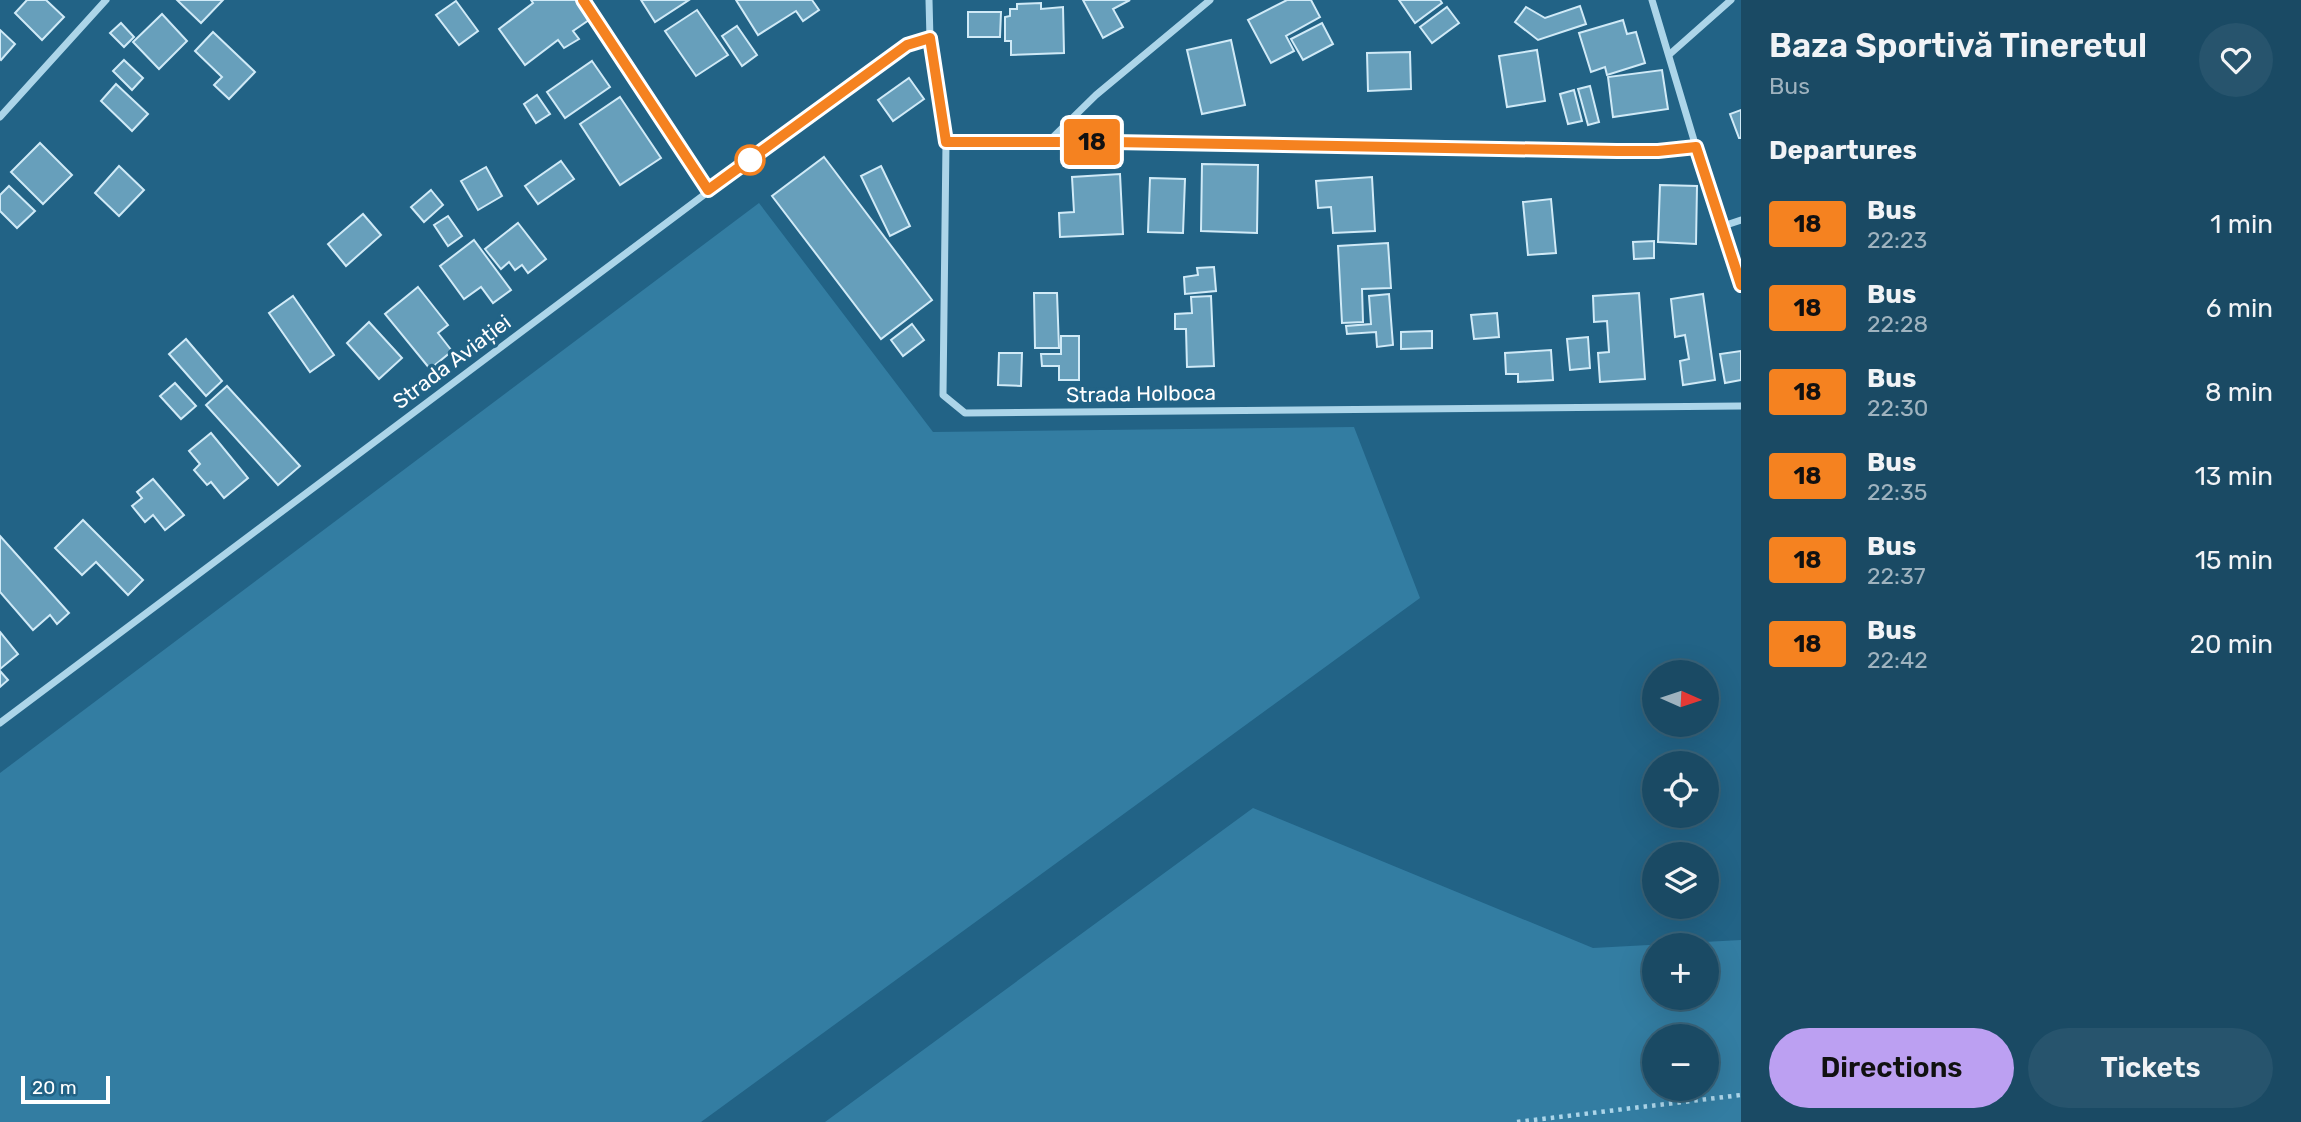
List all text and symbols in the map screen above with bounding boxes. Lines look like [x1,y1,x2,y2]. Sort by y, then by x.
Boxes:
button: heart [2199,23,2273,97]
text: Baza Sportivă Tineretul [1769,26,2147,65]
text: Bus [1769,72,1810,100]
line badge: 18 [1060,119,1124,165]
text: 18 [1078,128,1106,156]
text: Departures [1769,135,1917,166]
unlabelled marker [735,145,765,175]
text: Bus [1867,195,1916,226]
text: 1 min [2210,209,2273,240]
text: 18 [1793,210,1822,238]
text: 22:23 [1867,226,1927,254]
text: Bus [1867,279,1916,310]
text: 6 min [2206,293,2273,324]
text: 18 [1793,294,1822,322]
street label: Strada Aviației [388,309,516,414]
text: 22:28 [1867,310,1928,338]
text: Bus [1867,363,1916,394]
text: 8 min [2205,377,2273,408]
text: 18 [1793,378,1822,406]
street label: Strada Holboca [1066,380,1216,407]
text: 22:30 [1867,394,1928,422]
text: Bus [1867,447,1916,478]
text: 13 min [2195,461,2273,492]
text: 18 [1793,462,1822,490]
text: 22:35 [1867,478,1927,506]
text: Bus [1867,531,1916,562]
text: 15 min [2195,545,2273,576]
text: 18 [1793,546,1822,574]
text: 22:37 [1867,562,1926,590]
text: Bus [1867,615,1916,646]
text: 20 min [2190,629,2273,660]
text: 18 [1793,630,1822,658]
text: 22:42 [1867,646,1928,674]
north arrow [1642,660,1718,737]
map controls [1642,660,1719,1101]
button: locate [1642,751,1719,828]
button: layers [1642,842,1719,919]
button: + [1642,933,1719,1010]
button: − [1642,1024,1719,1101]
button: Directions [1769,1028,2014,1108]
button: Tickets [2028,1028,2273,1108]
scale bar [21,1073,110,1105]
text: 20 m [32,1076,77,1099]

